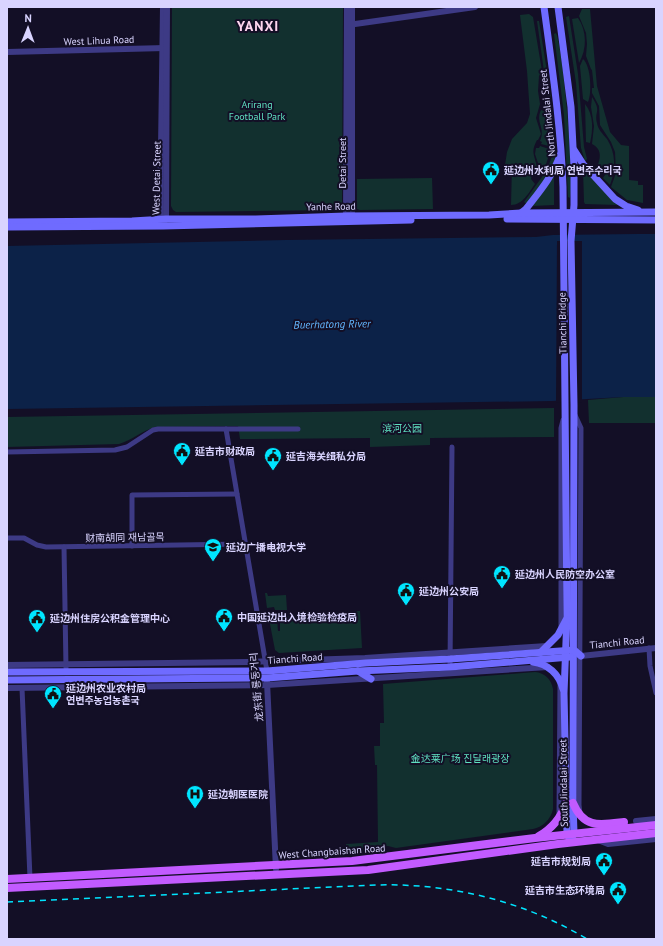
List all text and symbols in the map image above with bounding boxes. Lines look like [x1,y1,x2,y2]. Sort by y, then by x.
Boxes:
north arrow [8,8,48,48]
text: N [24,11,32,25]
district label: YANXI [236,17,279,35]
street label: West Lihua Road [63,33,135,48]
street label: North Jindalai Street [536,68,559,157]
park label: Arirang Football Park [229,98,285,123]
street label: Detai Street [336,137,349,188]
street label: West Detai Street [149,140,164,215]
public building icon: 延边州水利局 연변주수리국 [481,160,501,185]
place label: 延边州水利局 연변주수리국 [504,164,622,177]
street label: Yanhe Road [306,200,356,213]
street label: Tianchi Bridge [555,292,570,354]
water label: Buerhatong River [293,316,372,332]
park label: 滨河公园 [382,422,422,435]
public building icon: 延吉市财政局 [172,441,192,466]
place label: 延吉市财政局 [195,445,255,458]
public building icon: 延吉海关缉私分局 [263,446,283,471]
place label: 延吉海关缉私分局 [286,450,366,463]
street label: 财南胡同 재남골목 [85,530,165,545]
school or university icon: 延边广播电视大学 [203,537,223,562]
place label: 延边广播电视大学 [226,541,306,554]
public building icon: 延边州人民防空办公室 [492,564,512,589]
place label: 延边州人民防空办公室 [515,568,615,581]
public building icon: 延边州公安局 [396,581,416,606]
place label: 延边州公安局 [419,585,479,598]
public building icon: 中国延边出入境检验检疫局 [214,607,234,632]
public building icon: 延边州住房公积金管理中心 [27,608,47,633]
place label: 中国延边出入境检验检疫局 [237,611,357,624]
place label: 延边州住房公积金管理中心 [50,612,170,625]
street label: Tianchi Road [589,633,645,652]
street label: Tianchi Road [267,650,323,667]
street label: 龙东街 룡동거리 [247,652,266,722]
place label: 延边州农业农村局 연변주농업농촌국 [66,682,146,707]
public building icon: 延边州农业农村局 연변주농업농촌국 [43,684,63,709]
street label: South Jindalai Street [556,738,571,827]
park label: 金达莱广场 진달래광장 [411,752,509,765]
hospital icon: 延边朝医医院 [185,784,205,809]
place label: 延边朝医医院 [208,788,268,801]
street label: West Changbaishan Road [278,841,386,862]
public building icon: 延吉市规划局 [594,851,614,876]
place label: 延吉市规划局 [531,855,591,868]
public building icon: 延吉市生态环境局 [608,880,628,905]
place label: 延吉市生态环境局 [525,884,605,897]

